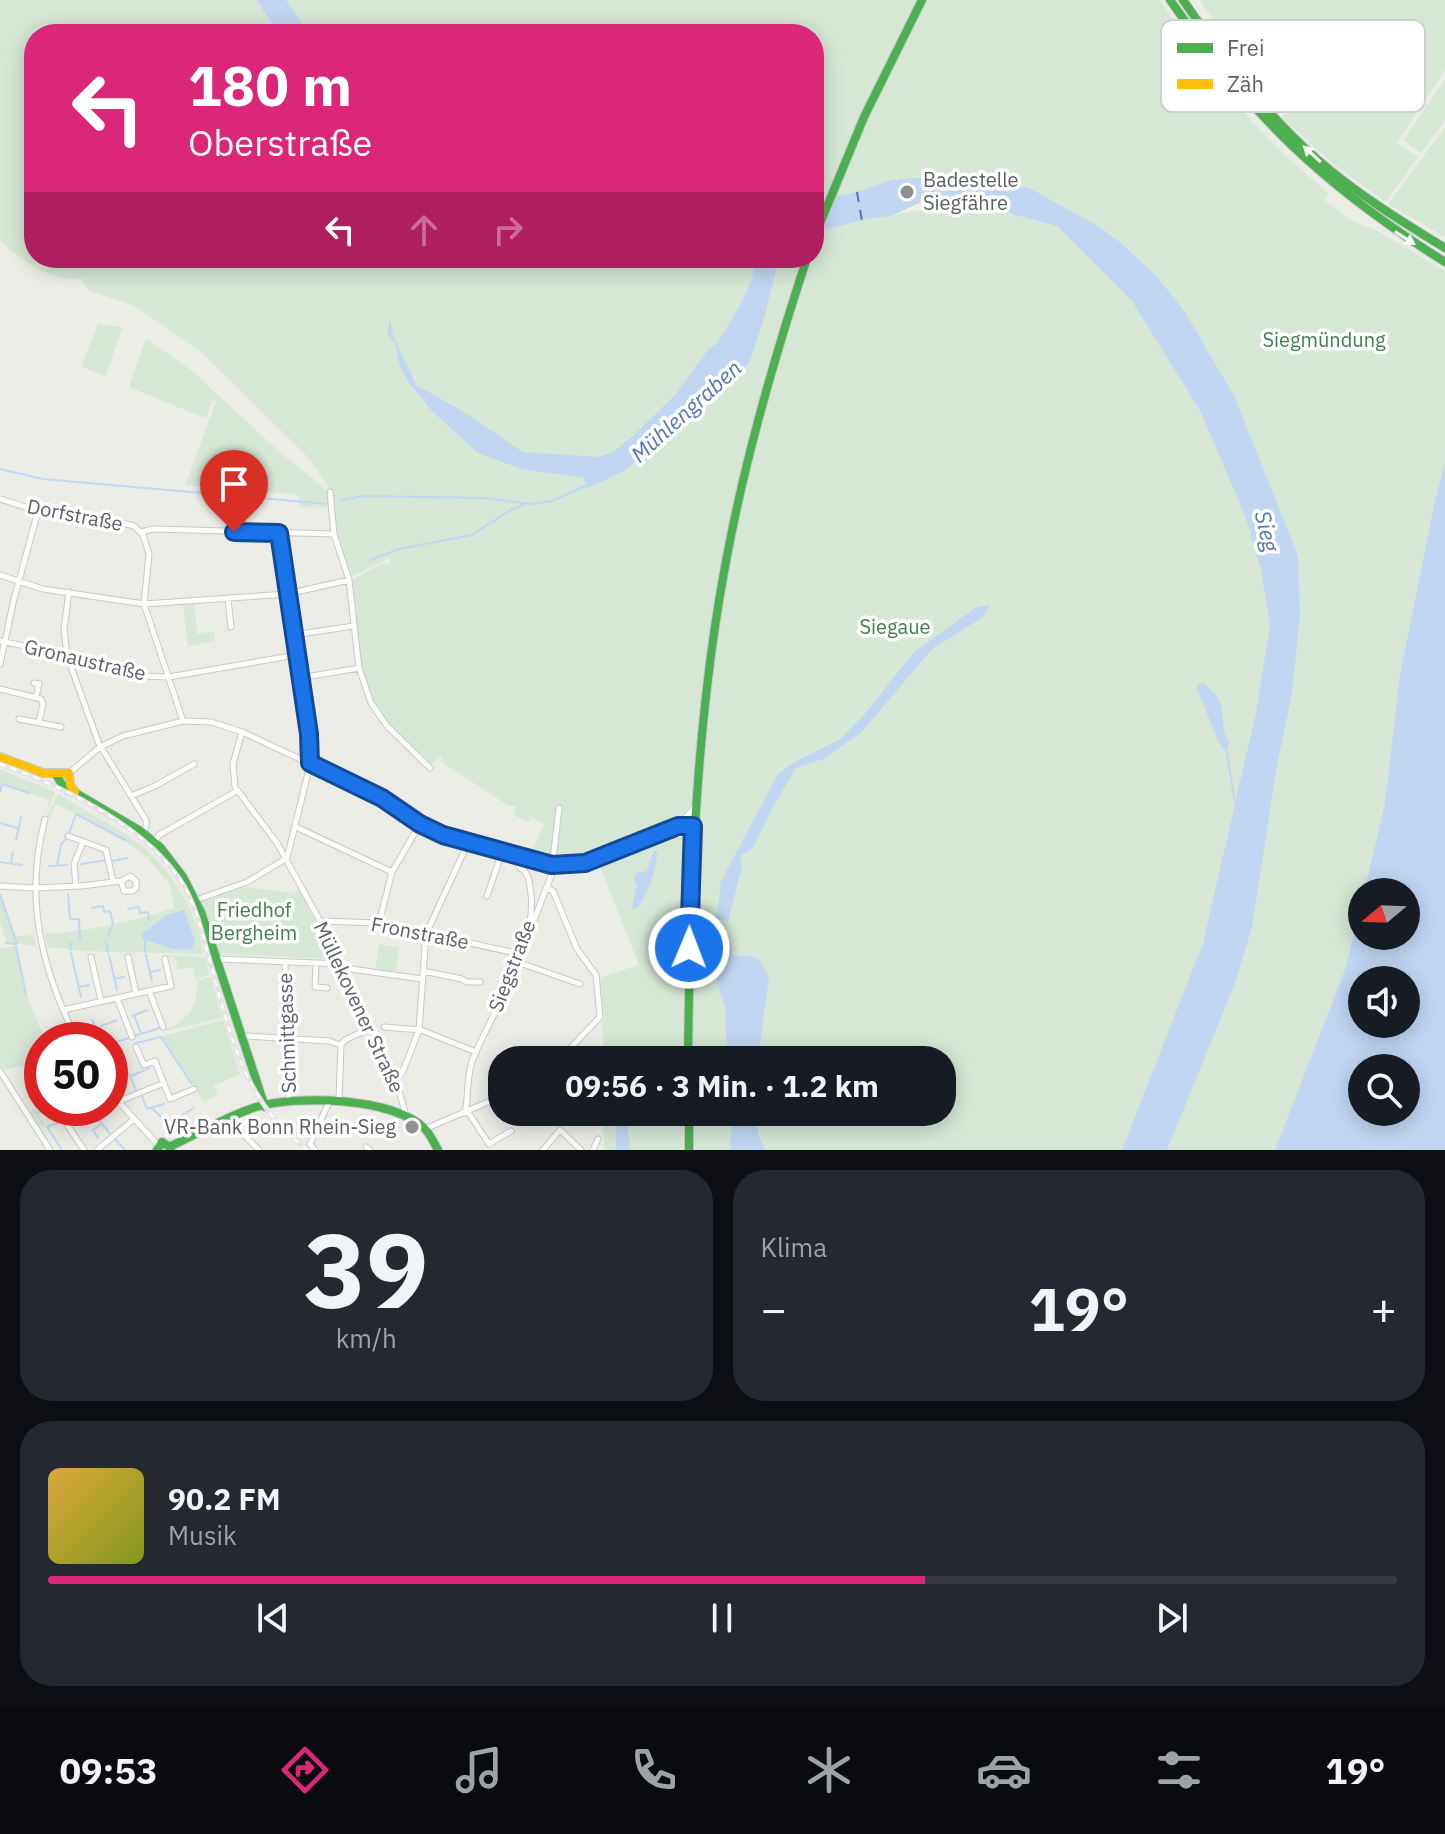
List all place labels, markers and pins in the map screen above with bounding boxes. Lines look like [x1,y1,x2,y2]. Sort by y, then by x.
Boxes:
place label: Badestelle Siegfähre [923,166,1019,216]
marker: Badestelle Siegfähre [898,183,916,201]
pin [200,450,268,532]
place label: VR-Bank Bonn Rhein-Sieg [164,1113,396,1140]
marker: VR-Bank Bonn Rhein-Sieg [403,1118,421,1136]

